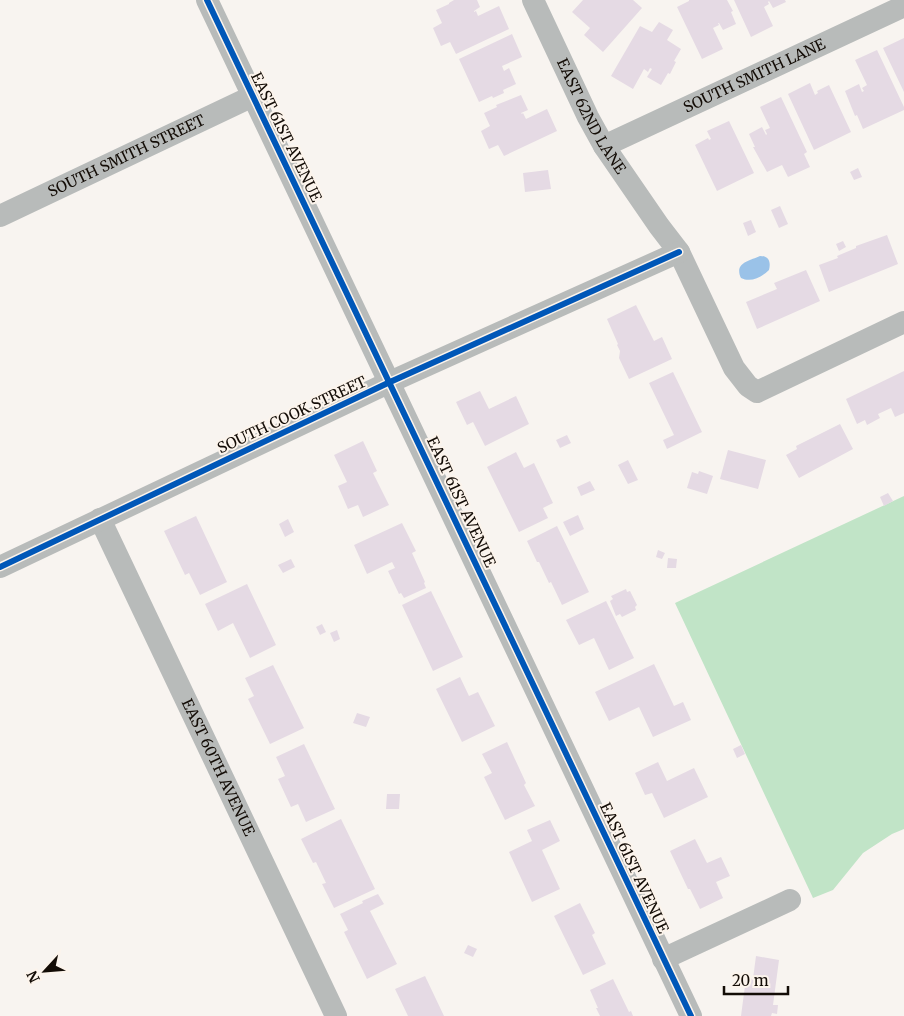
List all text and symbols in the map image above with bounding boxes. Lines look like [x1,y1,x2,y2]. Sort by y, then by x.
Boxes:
street label: SOUTH SMITH LANE [680,34,829,117]
street label: EAST 62ND LANE [553,55,631,178]
street label: EAST 61ST AVENUE [247,69,326,205]
street label: SOUTH SMITH STREET [45,110,209,201]
street label: SOUTH COOK STREET [214,371,370,457]
street label: EAST 61ST AVENUE [423,433,500,571]
street label: EAST 60TH AVENUE [178,696,259,839]
street label: EAST 61ST AVENUE [596,799,673,937]
north arrow [20,946,70,996]
scale bar [724,964,788,996]
text: N [23,968,44,986]
text: 20 m [732,971,769,990]

